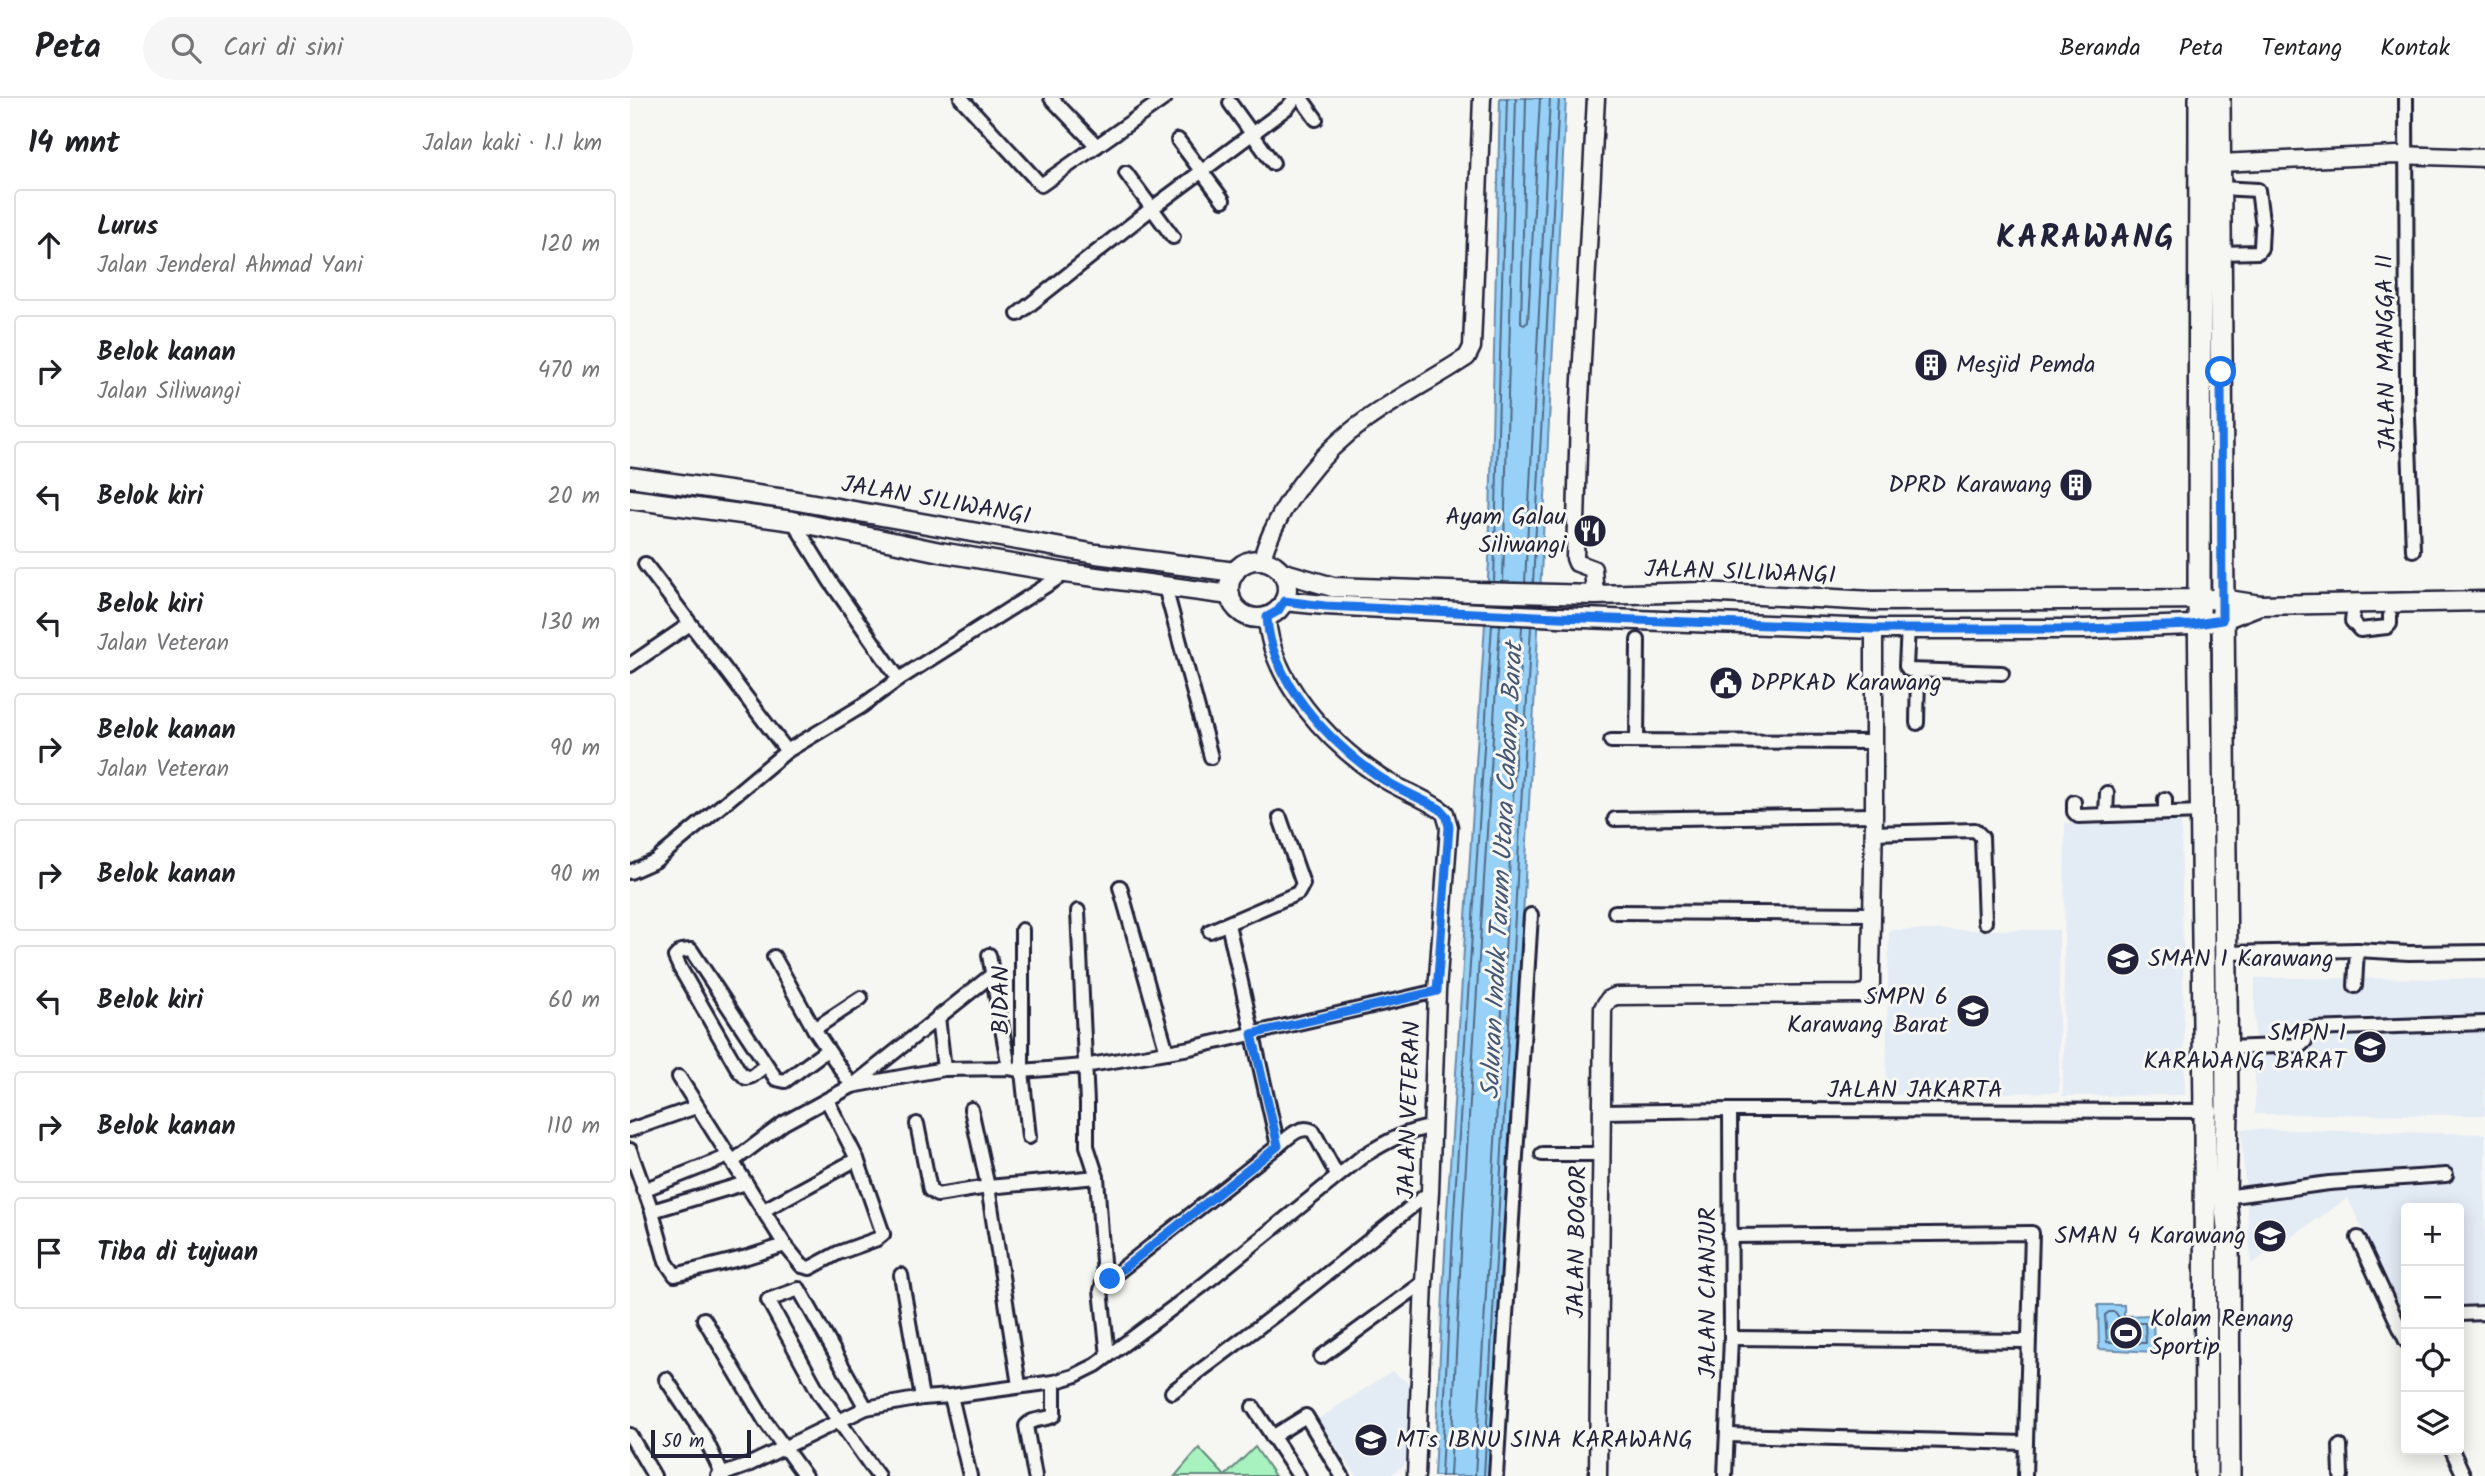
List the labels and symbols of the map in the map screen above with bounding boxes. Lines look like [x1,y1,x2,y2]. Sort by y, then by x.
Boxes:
district label: KARAWANG [1996,213,2176,264]
street label: JALAN MANGGA II [2366,254,2408,452]
building icon: Mesjid Pemda [1912,346,1950,384]
place label: Mesjid Pemda [1956,346,2096,385]
route start [2205,356,2236,387]
street label: JALAN SILIWANGI [838,465,1034,537]
place label: DPRD Karawang [1888,466,2052,505]
building icon: DPRD Karawang [2057,466,2095,504]
place label: Ayam Galau Siliwangi [1446,498,1567,565]
restaurant icon: Ayam Galau Siliwangi [1571,512,1609,550]
street label: JALAN SILIWANGI [1643,550,1837,596]
water label: Saluran Induk Tarum Utara Cabang Barat [1470,638,1536,1100]
public building icon: DPPKAD Karawang [1707,664,1745,702]
place label: DPPKAD Karawang [1750,664,1942,703]
school or university icon: SMAN 1 Karawang [2104,940,2142,978]
place label: SMAN 1 Karawang [2148,940,2334,979]
street label: BIDAN [982,965,1021,1035]
place label: SMPN 6 Karawang Barat [1787,978,1949,1045]
school or university icon: SMPN 6 Karawang Barat [1954,992,1992,1030]
place label: SMPN 1 KARAWANG BARAT [2143,1014,2348,1081]
street label: JALAN VETERAN [1387,1020,1433,1200]
school or university icon: SMPN 1 KARAWANG BARAT [2351,1028,2389,1066]
street label: JALAN JAKARTA [1827,1071,2003,1110]
street label: JALAN BOGOR [1557,1165,1599,1319]
street label: JALAN CIANJUR [1689,1207,1728,1379]
place label: SMAN 4 Karawang [2055,1217,2246,1256]
school or university icon: SMAN 4 Karawang [2251,1217,2289,1255]
route end [1094,1263,1125,1294]
place label: Kolam Renang Sportip [2150,1300,2294,1367]
sports icon: Kolam Renang Sportip [2107,1314,2145,1352]
school or university icon: MTs IBNU SINA KARAWANG [1352,1421,1390,1459]
place label: MTs IBNU SINA KARAWANG [1396,1421,1693,1460]
scale bar [651,1427,751,1459]

